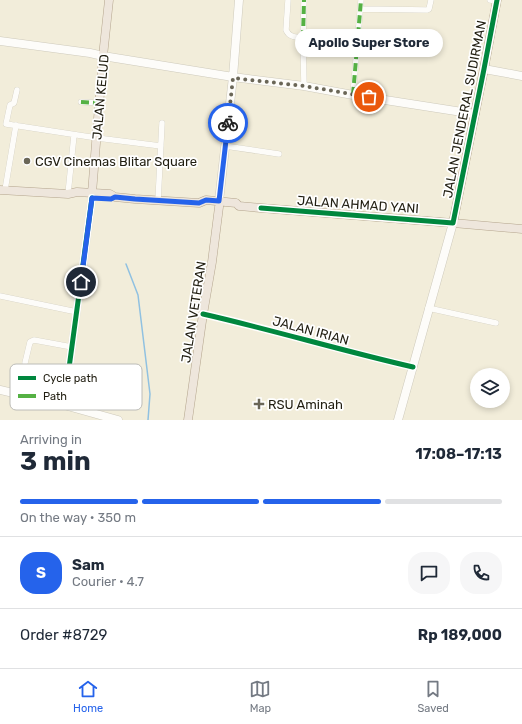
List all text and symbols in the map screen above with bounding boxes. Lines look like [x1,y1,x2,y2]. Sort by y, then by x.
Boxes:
street label: JALAN JENDERAL SUDIRMAN [440,19,489,199]
callout: Apollo Super Store [295,29,443,57]
text: Apollo Super Store [308,35,430,50]
street label: JALAN KELUD [89,54,112,140]
pin [352,80,386,114]
icon: bag [358,86,380,108]
courier [208,103,248,143]
icon: bike [217,112,239,134]
place label: CGV Cinemas Blitar Square [35,154,197,169]
marker: CGV Cinemas Blitar Square [22,156,32,166]
street label: JALAN AHMAD YANI [296,193,419,216]
street label: JALAN VETERAN [178,260,209,364]
pin [64,265,98,299]
icon: home [70,271,92,293]
street label: JALAN IRIAN [271,313,351,348]
legend [10,364,142,410]
map controls [470,368,510,408]
button: layers [470,368,510,408]
text: Cycle path [43,372,97,385]
text: Path [43,390,67,403]
place label: RSU Aminah [268,397,343,412]
marker: RSU Aminah [253,398,265,410]
text: Arriving in [20,432,82,447]
text: 17:08–17:13 [415,445,502,463]
text: 3 min [20,446,91,477]
text: On the way · 350 m [20,510,136,525]
button: chat [408,552,450,594]
button: phone [460,552,502,594]
text: Sam [72,556,105,574]
text: S [36,564,46,582]
text: Courier · 4.7 [72,574,144,589]
text: Order #8729 [20,626,107,644]
text: Rp 189,000 [418,626,502,644]
tab: Home [73,678,103,715]
tab: Map [249,678,271,715]
tab: Saved [418,678,449,715]

